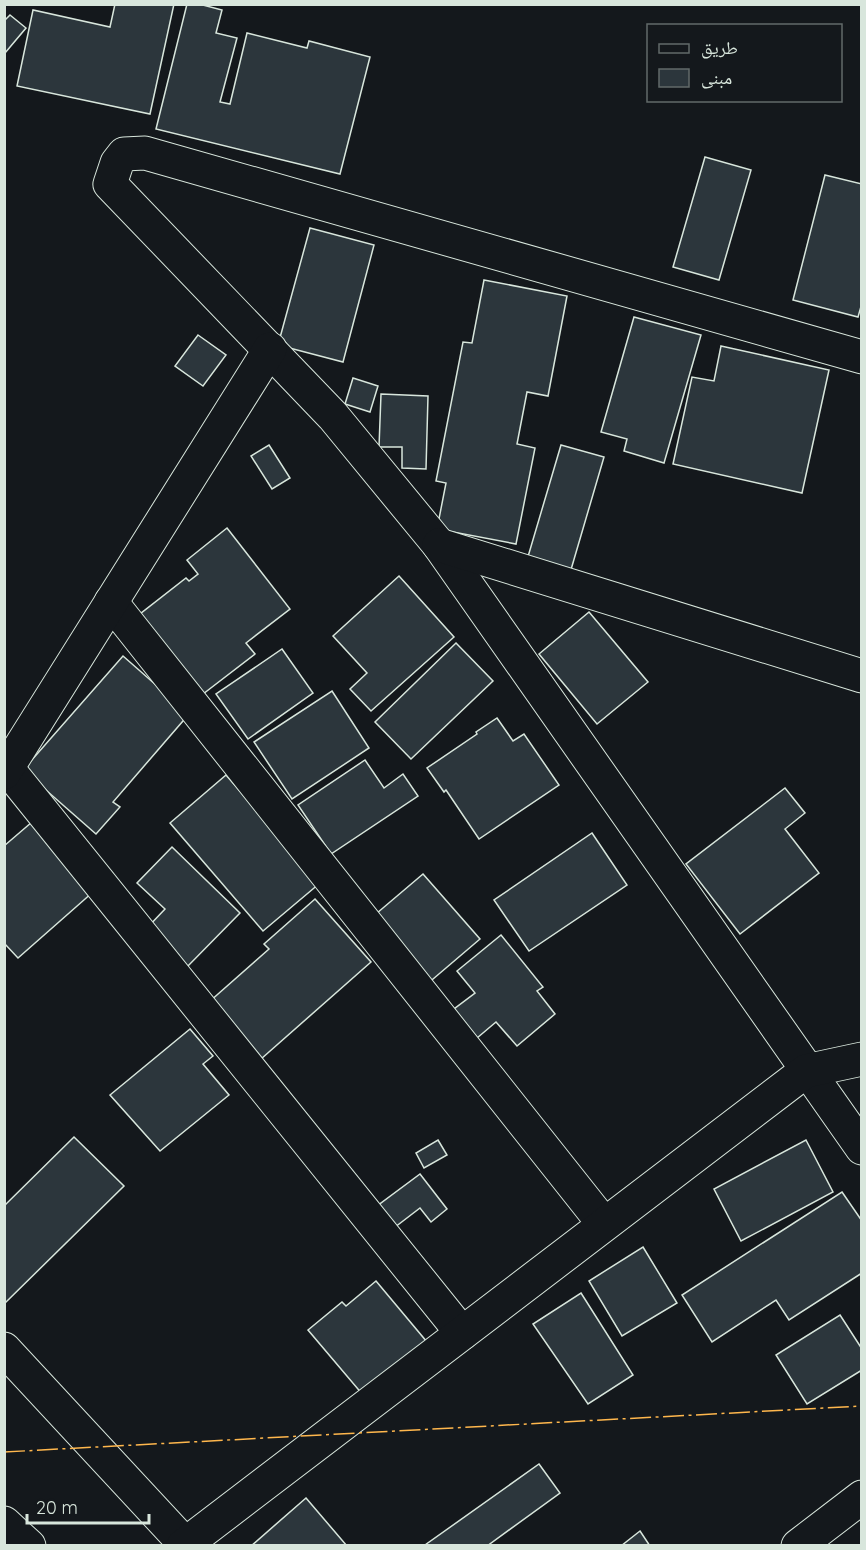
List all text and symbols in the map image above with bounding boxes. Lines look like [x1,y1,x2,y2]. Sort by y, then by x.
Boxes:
legend [647,24,842,102]
text: طريق [701,36,738,59]
text: مبنى [701,66,732,89]
scale bar [27,1487,148,1525]
text: 20 m [36,1496,78,1519]

